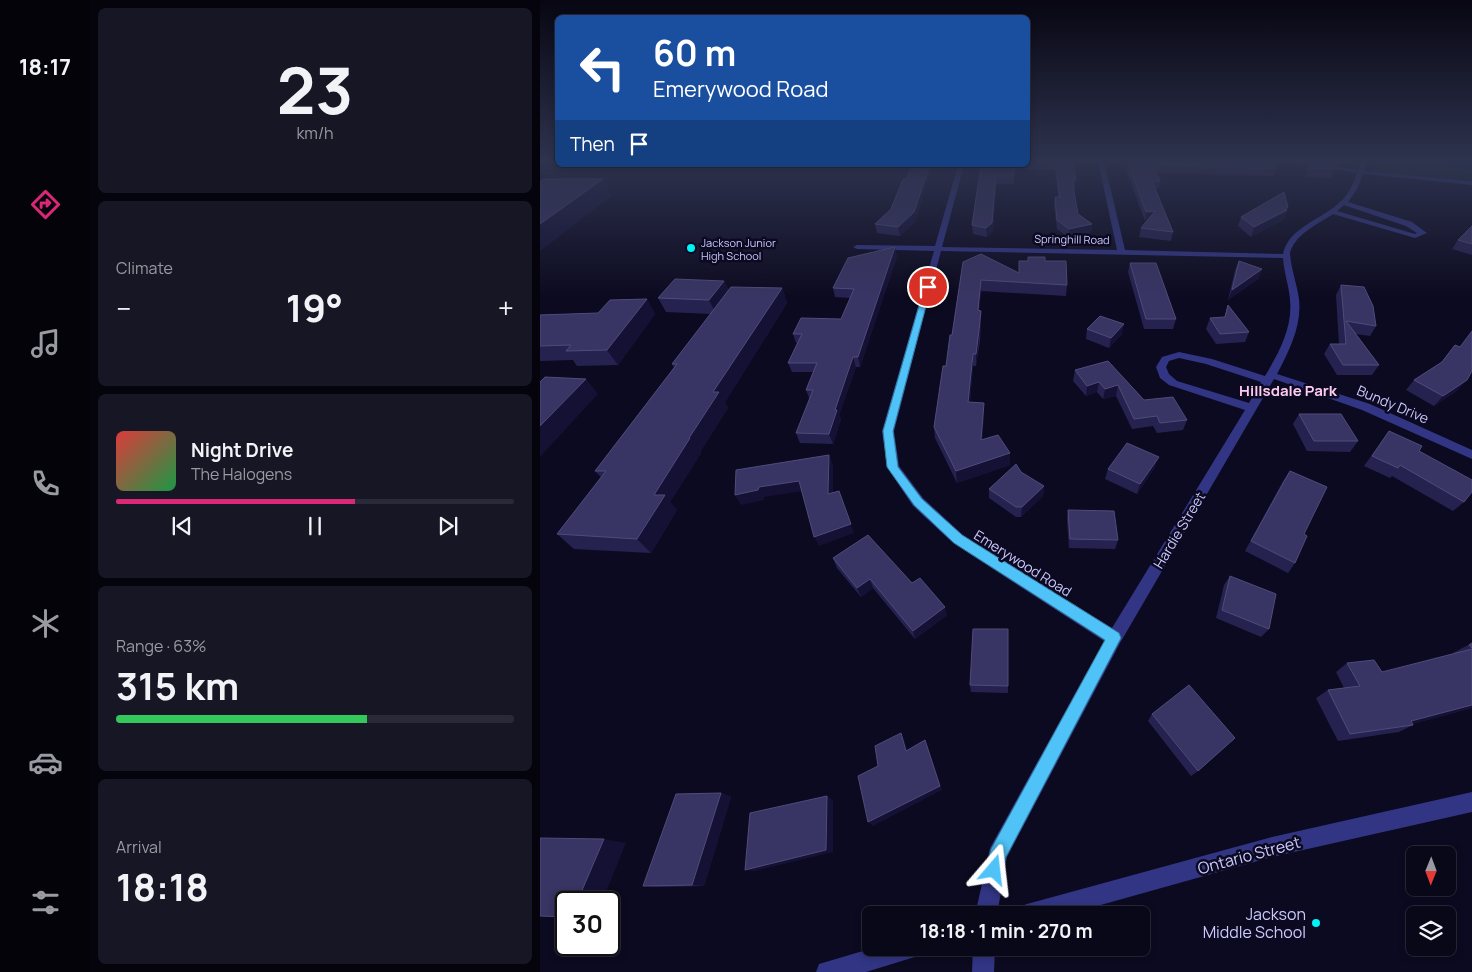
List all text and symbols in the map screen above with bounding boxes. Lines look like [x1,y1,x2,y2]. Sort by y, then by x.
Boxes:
text: 60 m [653,29,736,77]
icon: left [570,35,635,100]
text: 23 [277,45,353,134]
text: 18:17 [19,52,71,82]
text: Emerywood Road [653,74,828,104]
text: km/h [296,122,334,144]
icon: arrive [625,130,653,158]
text: Then [570,131,615,157]
icon: directions [28,187,63,222]
street label: Springhill Road [1034,231,1110,247]
place label: Jackson Junior High School [701,235,776,263]
marker: Jackson Junior High School [685,242,697,254]
text: Climate [116,257,173,279]
pin [907,266,949,308]
icon: arrive [914,273,942,301]
text: 19° [286,281,343,333]
text: − [116,289,131,327]
text: + [498,289,514,327]
icon: music [28,326,63,361]
district label: Hillsdale Park [1239,380,1338,401]
street label: Bundy Drive [1354,380,1432,428]
text: Night Drive [191,437,293,463]
text: The Halogens [191,463,292,485]
icon: phone [28,466,63,501]
street label: Hardie Street [1149,488,1209,572]
icon: previous [168,512,196,540]
icon: pause [301,512,329,540]
icon: next [434,512,462,540]
street label: Emerywood Road [971,525,1075,601]
icon: climate [28,606,63,641]
text: Range · 63% [116,635,207,657]
text: 315 km [116,659,239,711]
icon: car [28,745,63,780]
street label: Ontario Street [1195,831,1303,879]
text: Arrival [116,836,162,858]
position arrow [967,843,1019,895]
north arrow [1406,846,1456,896]
map controls [1406,846,1456,956]
text: 18:18 [116,860,209,912]
icon: filters [28,885,63,920]
speed limit sign: 30 [555,891,620,956]
place label: Jackson Middle School [1203,903,1306,943]
button: layers [1406,906,1456,956]
marker: Jackson Middle School [1310,917,1322,929]
text: 18:18 · 1 min · 270 m [919,918,1093,944]

